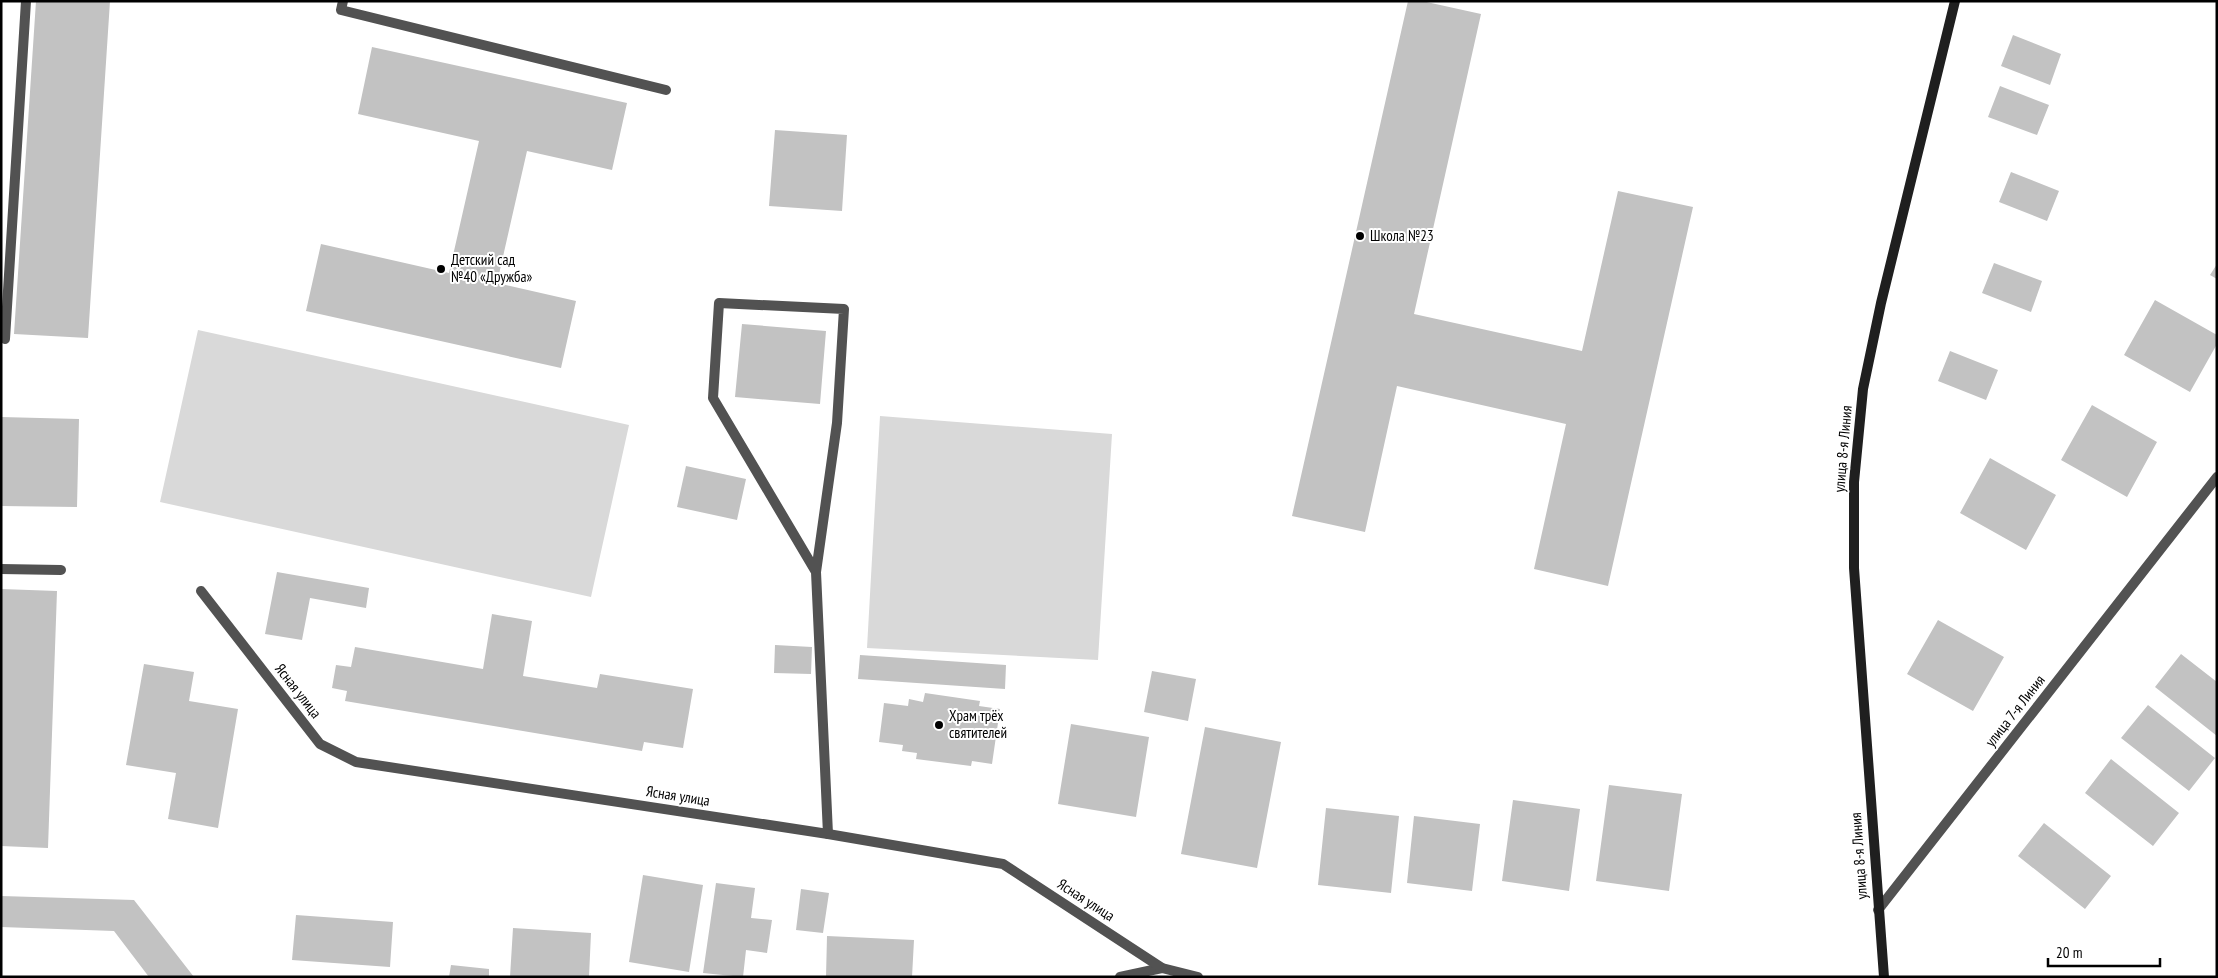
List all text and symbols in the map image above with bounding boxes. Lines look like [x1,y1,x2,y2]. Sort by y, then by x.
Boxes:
place label: Школа №23 [1370,226,1434,245]
marker: Школа №23 [1354,230,1366,242]
place label: Детский сад №40 «Дружба» [451,250,533,286]
marker: Детский сад №40 «Дружба» [435,263,447,275]
street label: улица 8-я Линия [1829,405,1856,493]
street label: Ясная улица [271,659,326,722]
street label: улица 7-я Линия [1981,671,2049,751]
place label: Храм трёх святителей [949,706,1007,742]
marker: Храм трёх святителей [933,719,945,731]
street label: Ясная улица [645,781,711,810]
street label: улица 8-я Линия [1846,812,1871,900]
street label: Ясная улица [1054,874,1118,925]
scale bar [2048,936,2160,968]
text: 20 m [2056,943,2082,962]

